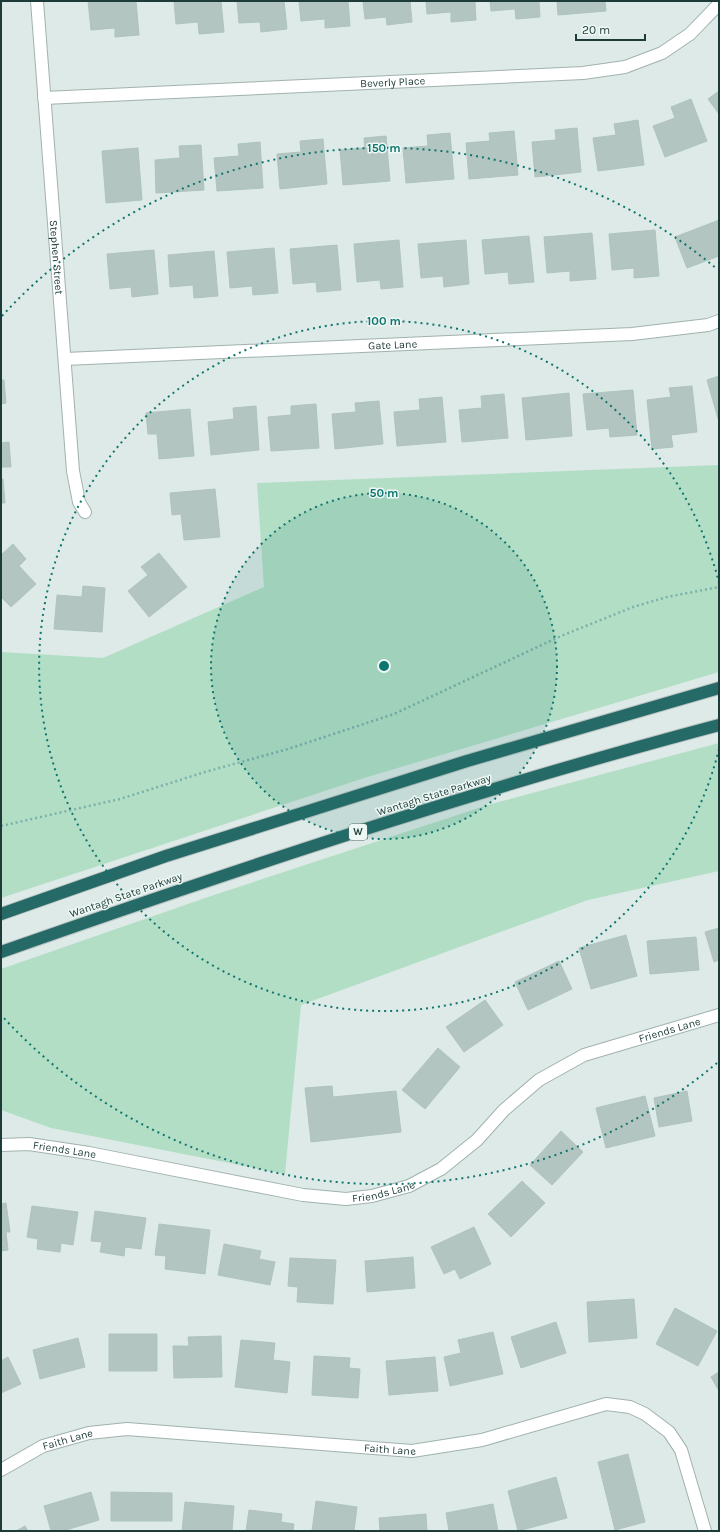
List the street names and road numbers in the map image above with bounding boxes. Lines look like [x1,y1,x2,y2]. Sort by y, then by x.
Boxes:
street label: Beverly Place [360,74,426,90]
street label: Stephen Street [47,220,66,295]
street label: Gate Lane [368,337,418,352]
street label: Wantagh State Parkway [375,771,493,819]
road number: W [349,824,367,840]
street label: Wantagh State Parkway [68,870,184,920]
street label: Friends Lane [637,1014,702,1045]
street label: Friends Lane [32,1138,98,1161]
street label: Friends Lane [351,1178,417,1205]
street label: Faith Lane [41,1426,94,1452]
street label: Faith Lane [364,1441,417,1458]

